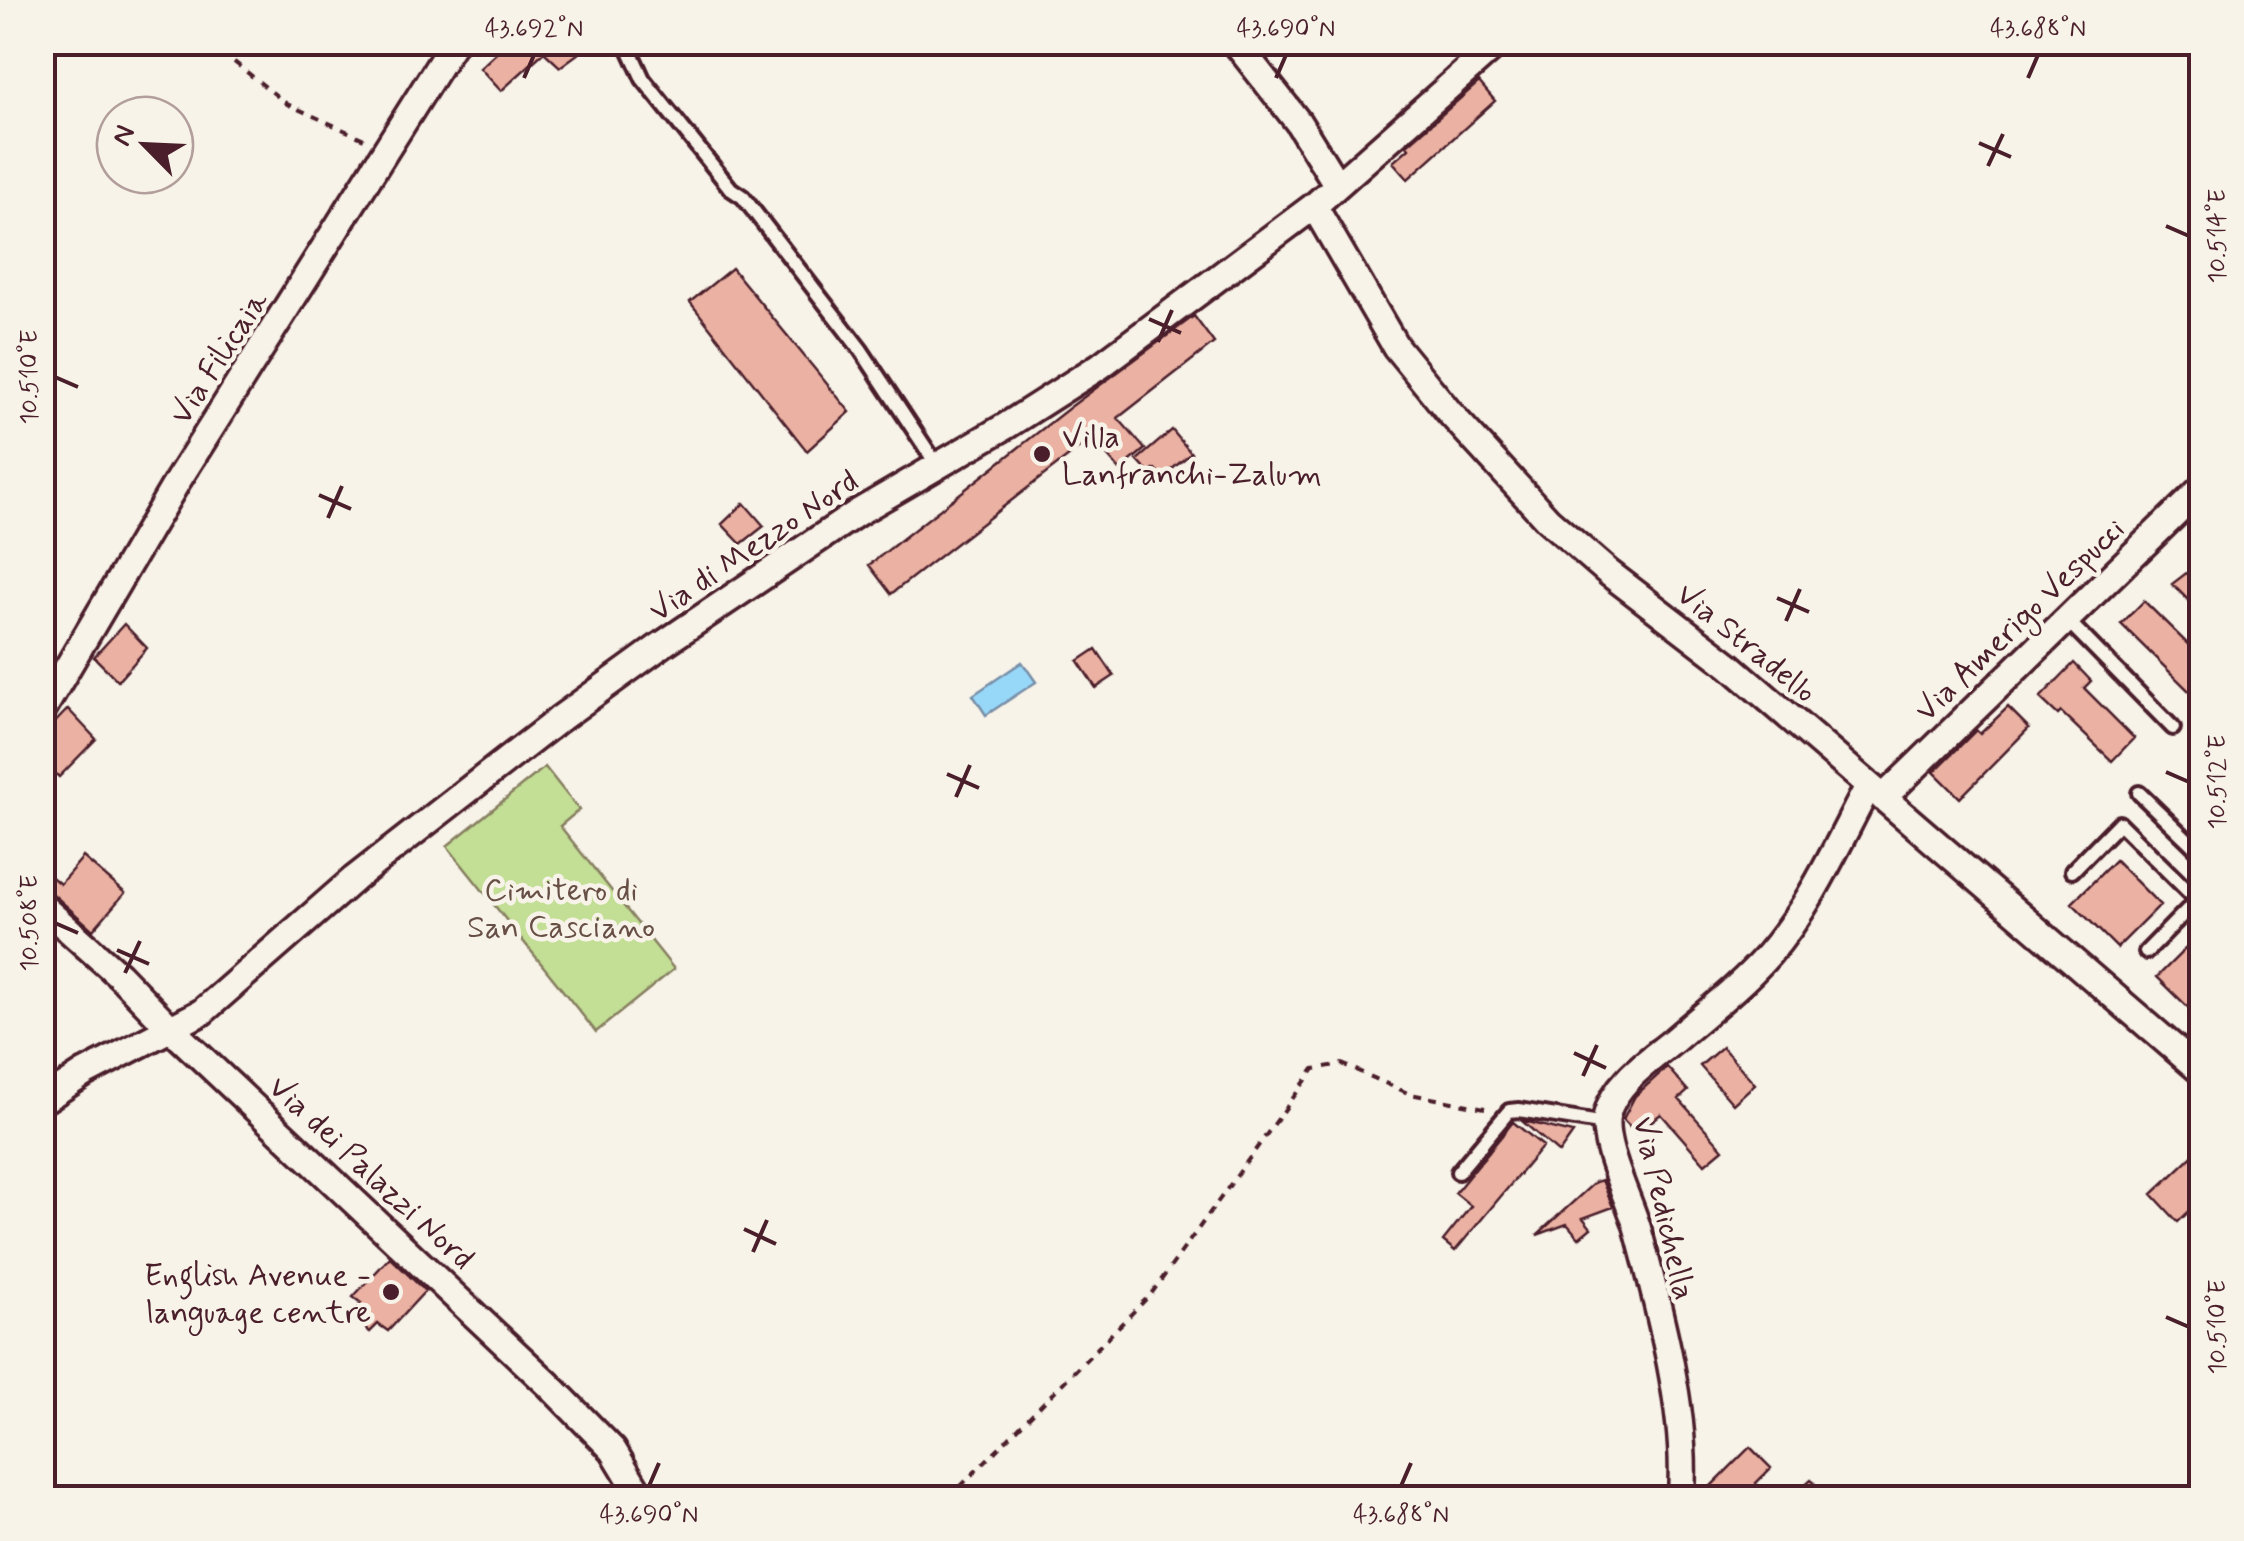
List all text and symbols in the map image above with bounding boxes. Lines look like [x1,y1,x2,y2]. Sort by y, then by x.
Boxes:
text: 43.692°N [485,13,583,46]
text: 43.690°N [1237,13,1335,46]
text: 43.688°N [1990,13,2086,46]
north arrow [95,95,195,195]
text: N [104,120,145,152]
text: 10.514°E [2202,189,2235,283]
street label: Via Filicaia [161,283,279,433]
text: 10.510°E [14,329,47,425]
place label: Villa Lanfranchi-Zalum [1062,417,1322,496]
marker: Villa Lanfranchi-Zalum [1031,443,1053,465]
street label: Via di Mezzo Nord [641,461,867,632]
street label: Via Amerigo Vespucci [1906,509,2136,733]
street label: Via Stradello [1667,574,1825,713]
text: 10.512°E [2202,734,2235,830]
park label: Cimitero di San Casciano [467,870,655,949]
text: 10.508°E [14,874,47,972]
street label: Via dei Palazzi Nord [259,1067,483,1280]
street label: Via Pedichella [1622,1113,1705,1304]
place label: English Avenue - language centre [144,1255,371,1336]
text: 10.510°E [2202,1279,2235,1375]
marker: English Avenue - language centre [380,1281,402,1303]
text: 43.690°N [600,1499,698,1532]
text: 43.688°N [1353,1499,1449,1532]

